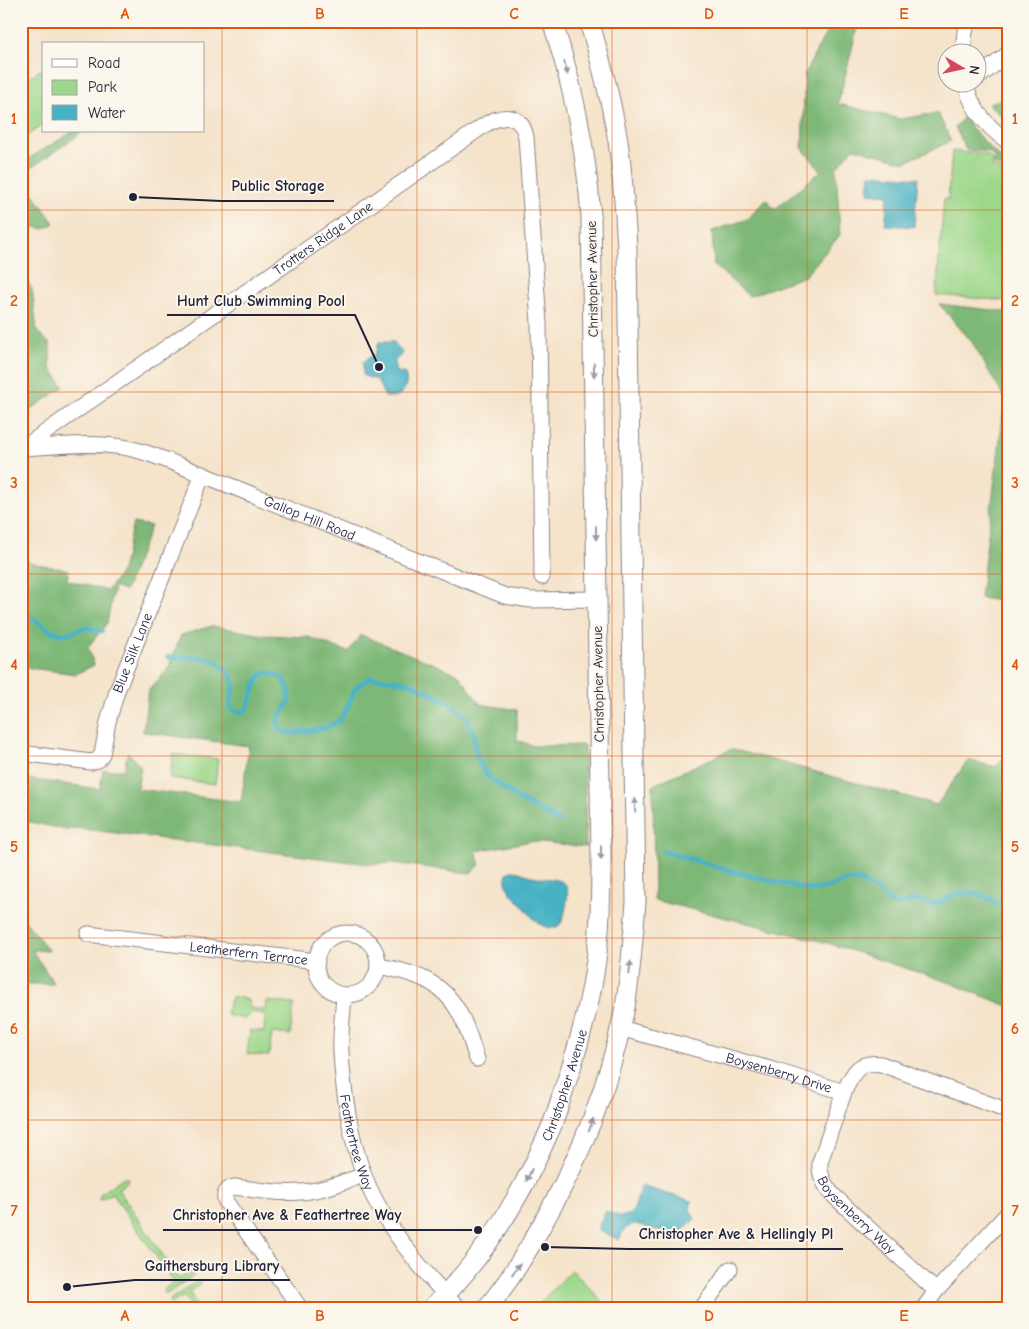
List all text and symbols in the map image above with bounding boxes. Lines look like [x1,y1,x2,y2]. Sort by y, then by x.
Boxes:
text: A [121,5,130,23]
text: B [315,5,325,23]
text: C [509,5,519,23]
text: D [704,5,714,23]
text: E [899,5,909,23]
legend [42,42,205,132]
north arrow [936,42,986,92]
text: Road [88,54,120,72]
one-way arrow [562,60,570,75]
text: N [965,64,983,76]
text: Park [88,78,117,96]
text: Water [88,104,125,122]
text: 1 [11,110,17,128]
text: 1 [1012,110,1018,128]
callout: Public Storage [221,171,334,201]
text: Public Storage [232,177,324,195]
street label: Trotters Ridge Lane [270,198,376,279]
street label: Christopher Avenue [583,221,602,337]
callout: Hunt Club Swimming Pool [167,285,355,315]
text: 2 [10,292,18,310]
text: Hunt Club Swimming Pool [177,292,345,310]
text: 2 [1011,292,1019,310]
one-way arrow [590,362,598,378]
text: 3 [10,474,18,492]
text: 3 [1011,474,1019,492]
street label: Gallop Hill Road [261,492,358,544]
one-way arrow [592,525,600,541]
street label: Blue Silk Lane [109,610,156,696]
street label: Christopher Avenue [589,626,608,742]
text: 4 [10,656,18,674]
text: 4 [1011,656,1019,674]
one-way arrow [631,797,639,813]
text: 5 [10,838,18,856]
text: 5 [1011,838,1019,856]
one-way arrow [597,845,605,861]
street label: Leatherfern Terrace [189,938,309,969]
one-way arrow [626,959,634,975]
text: 6 [10,1020,18,1038]
text: 6 [1011,1020,1019,1038]
street label: Christopher Avenue [538,1028,591,1144]
street label: Boysenberry Drive [724,1049,834,1097]
street label: Feathertree Way [336,1093,378,1194]
one-way arrow [587,1117,595,1132]
one-way arrow [525,1168,533,1182]
street label: Boysenberry Way [813,1174,899,1258]
callout: Christopher Ave & Feathertree Way [163,1200,411,1230]
text: 7 [10,1202,18,1220]
text: 7 [1011,1202,1019,1220]
text: Christopher Ave & Feathertree Way [173,1206,401,1224]
callout: Christopher Ave & Hellingly Pl [629,1219,843,1249]
text: Christopher Ave & Hellingly Pl [639,1225,833,1243]
callout: Gaithersburg Library [135,1250,290,1280]
text: Gaithersburg Library [145,1257,279,1275]
one-way arrow [511,1262,521,1275]
text: A [121,1307,130,1325]
text: B [315,1307,325,1325]
text: C [509,1307,519,1325]
text: D [704,1307,714,1325]
text: E [899,1307,909,1325]

